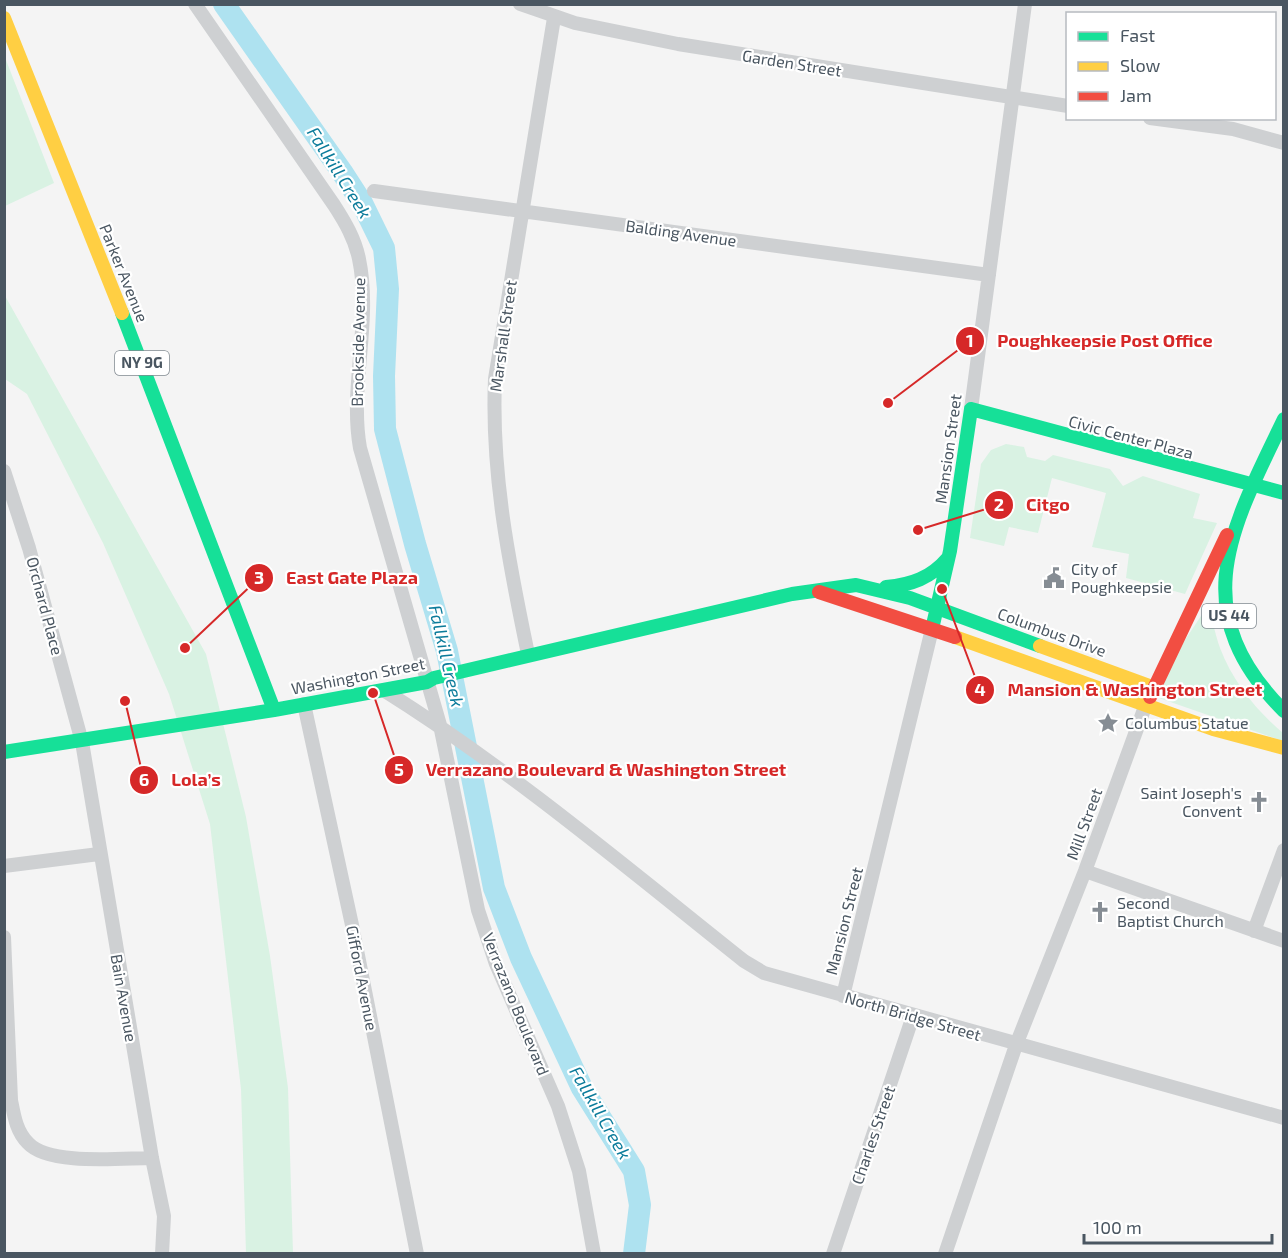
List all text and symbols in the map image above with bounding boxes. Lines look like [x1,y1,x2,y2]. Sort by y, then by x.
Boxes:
legend [1066,12,1276,120]
text: Fast [1120,24,1155,46]
street label: Garden Street [741,45,843,80]
text: Slow [1120,54,1161,76]
text: Jam [1120,84,1152,106]
water label: Fallkill Creek [303,123,377,222]
street label: Balding Avenue [624,215,738,250]
street label: Parker Avenue [96,221,153,325]
street label: Brookside Avenue [347,277,368,407]
street label: Marshall Street [485,279,520,393]
callout: Poughkeepsie Post Office [955,323,1224,359]
text: 1 [966,329,974,351]
text: Poughkeepsie Post Office [997,329,1213,351]
road number: NY 9G [115,351,169,375]
street label: Mansion Street [930,393,965,505]
street label: Civic Center Plaza [1067,411,1196,462]
callout: Citgo [984,487,1082,523]
text: 2 [994,493,1004,515]
text: Citgo [1026,493,1070,515]
street label: Orchard Place [23,555,68,657]
place label: City of Poughkeepsie [1071,559,1172,596]
callout: East Gate Plaza [244,560,430,596]
text: 3 [254,566,264,588]
text: East Gate Plaza [286,566,418,588]
public building icon: City of Poughkeepsie [1042,566,1066,590]
water label: Fallkill Creek [425,603,469,709]
street label: Columbus Drive [995,603,1109,660]
road number: US 44 [1202,604,1256,628]
street label: Washington Street [289,653,426,698]
callout: Mansion & Washington Street [965,672,1274,708]
text: 4 [974,678,986,700]
text: Mansion & Washington Street [1008,678,1263,700]
place icon: Columbus Statue [1096,711,1120,735]
place label: Columbus Statue [1125,713,1249,732]
callout: Verrazano Boulevard & Washington Street [384,752,798,788]
text: 5 [394,758,404,780]
text: Verrazano Boulevard & Washington Street [426,758,787,780]
callout: Lola’s [129,762,233,798]
text: 6 [139,768,149,790]
text: Lola’s [171,768,221,790]
place label: Saint Joseph's Convent [1140,783,1242,820]
street label: Mill Street [1062,785,1105,862]
church icon: Saint Joseph's Convent [1247,790,1271,814]
street label: Mansion Street [821,865,866,977]
place label: Second Baptist Church [1117,893,1224,930]
church icon: Second Baptist Church [1088,900,1112,924]
street label: Gifford Avenue [343,924,382,1032]
street label: Verrazano Boulevard [479,930,554,1078]
street label: Bain Avenue [107,953,142,1043]
street label: North Bridge Street [843,987,983,1044]
water label: Fallkill Creek [565,1062,636,1163]
street label: Charles Street [847,1083,898,1187]
scale bar [1084,1207,1272,1245]
text: 100 m [1093,1216,1142,1238]

